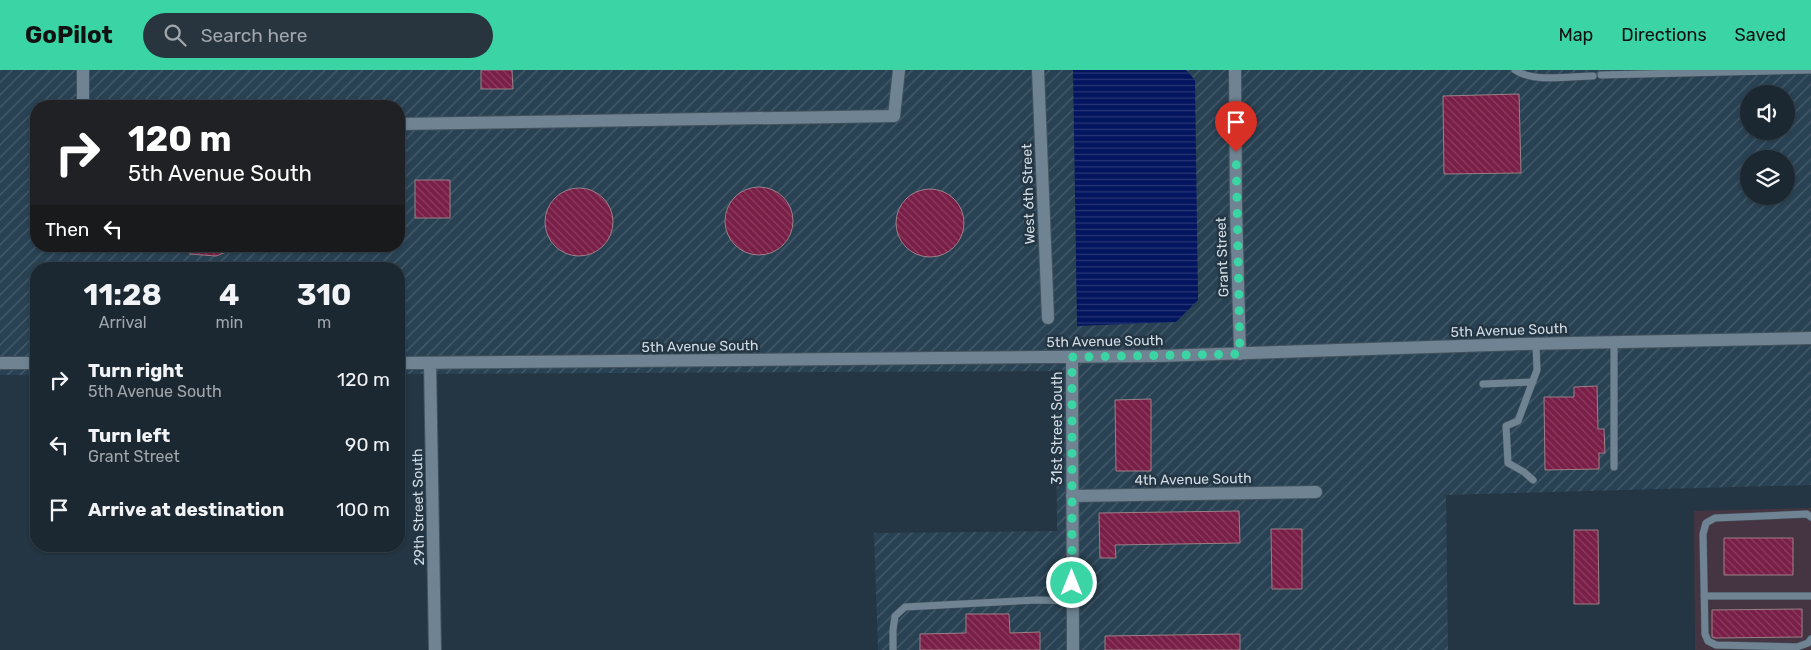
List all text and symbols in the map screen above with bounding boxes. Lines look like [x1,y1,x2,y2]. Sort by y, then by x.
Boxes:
search box [143,13,493,58]
text: GoPilot [25,21,113,49]
icon: search [161,21,189,49]
text: Search here [201,24,307,47]
text: Map [1558,24,1593,46]
text: Directions [1621,24,1707,46]
text: Saved [1735,24,1786,46]
map controls [1740,85,1795,205]
button: sound [1740,85,1795,140]
pin [1215,101,1257,152]
icon: arrive [1222,108,1250,136]
text: 120 m [128,118,231,160]
icon: right [45,120,110,185]
street label: West 6th Street [1018,143,1039,245]
button: layers [1740,150,1795,205]
text: 5th Avenue South [128,160,312,187]
icon: left [99,215,127,243]
street label: Grant Street [1213,216,1232,297]
text: Then [45,218,89,241]
text: 11:28 [84,277,162,313]
text: 4 [219,277,240,313]
text: 310 [297,277,351,313]
text: Arrival [99,313,147,332]
text: min [215,313,243,332]
text: m [317,313,331,332]
street label: 5th Avenue South [1450,320,1568,341]
street label: 5th Avenue South [1046,332,1164,351]
street label: 5th Avenue South [641,337,759,356]
text: Turn right [88,359,183,382]
icon: right [45,366,73,394]
text: 120 m [337,368,390,391]
street label: 31st Street South [1049,371,1066,485]
text: 5th Avenue South [88,382,222,401]
text: Turn left [88,424,170,447]
icon: left [45,431,73,459]
text: 90 m [345,433,390,456]
text: Grant Street [88,447,180,466]
street label: 29th Street South [409,448,428,566]
street label: 4th Avenue South [1134,470,1252,489]
icon: arrive [45,496,73,524]
text: Arrive at destination [88,498,284,521]
text: 100 m [336,498,390,521]
position arrow [1045,556,1097,608]

